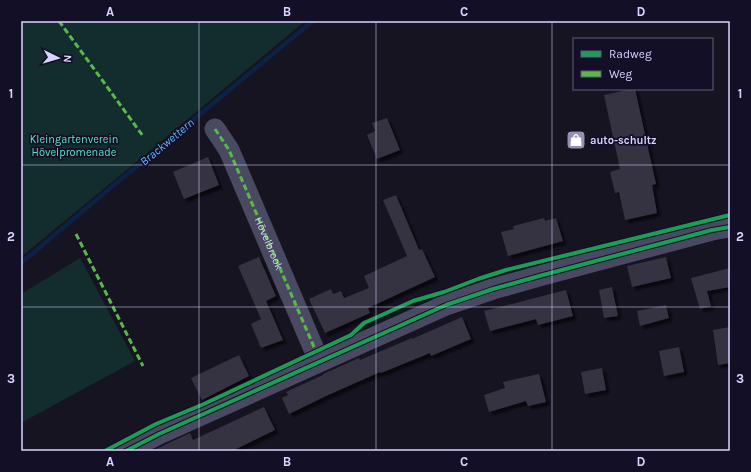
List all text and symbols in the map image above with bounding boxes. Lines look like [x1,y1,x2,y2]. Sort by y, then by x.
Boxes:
text: A [106,4,114,19]
text: B [283,4,291,19]
text: C [460,4,468,19]
text: D [637,4,646,19]
north arrow [38,38,78,78]
legend [573,38,713,90]
text: Radweg [609,47,652,61]
text: N [61,54,74,63]
text: Weg [609,67,633,81]
text: 1 [9,86,13,101]
text: 1 [738,86,742,101]
water label: Brackwettern [137,115,197,169]
shop icon: auto-schultz [565,129,587,151]
park label: Kleingartenverein Hövelpromenade [30,133,118,159]
place label: auto-schultz [590,134,657,147]
street label: Hövelbrook [252,215,286,272]
text: 2 [7,229,15,244]
text: 2 [736,229,744,244]
text: 3 [7,371,15,386]
text: 3 [736,371,744,386]
text: A [106,454,114,469]
text: B [283,454,291,469]
text: C [460,454,468,469]
text: D [637,454,646,469]

